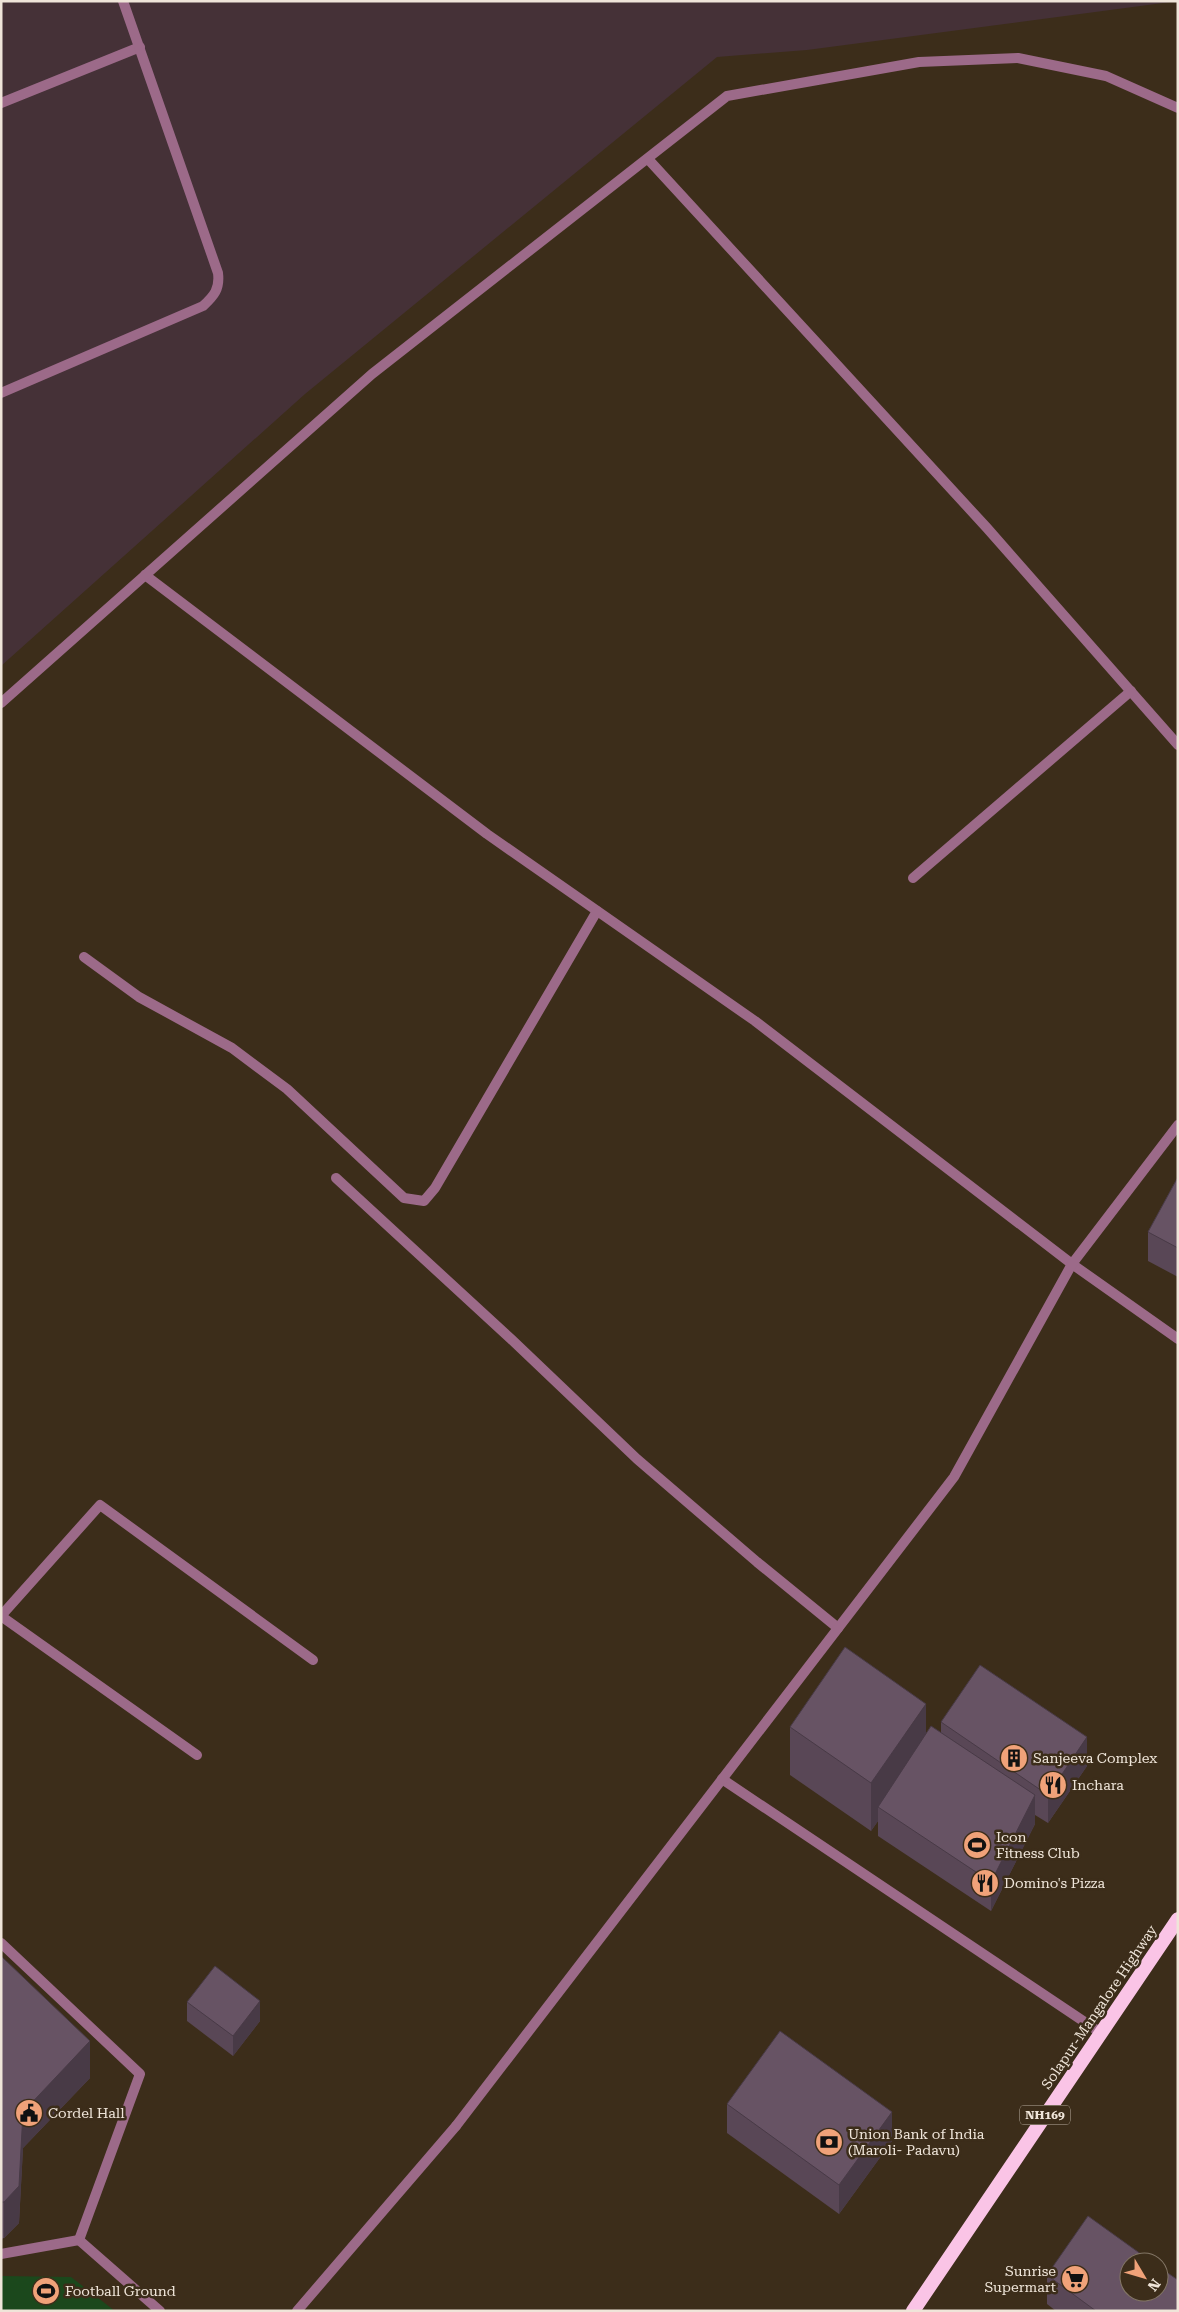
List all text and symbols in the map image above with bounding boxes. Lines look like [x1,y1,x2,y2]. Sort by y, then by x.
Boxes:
building icon: Sanjeeva Complex [999,1743,1029,1773]
place label: Sanjeeva Complex [1033,1750,1157,1766]
restaurant icon: Inchara [1038,1770,1068,1800]
place label: Inchara [1072,1777,1124,1793]
place label: Icon Fitness Club [996,1829,1080,1861]
sports icon: Icon Fitness Club [962,1830,992,1860]
restaurant icon: Domino's Pizza [970,1868,1000,1898]
place label: Domino's Pizza [1004,1875,1105,1891]
street label: Solapur-Mangalore Highway [1038,1921,1160,2092]
public building icon: Cordel Hall [14,2098,44,2128]
place label: Cordel Hall [48,2105,125,2121]
road number: NH169 [1020,2106,1070,2124]
place label: Union Bank of India (Maroli- Padavu) [848,2126,985,2158]
bank icon: Union Bank of India (Maroli- Padavu) [814,2127,844,2157]
north arrow [1119,2252,1169,2302]
place label: Sunrise Supermart [984,2263,1056,2295]
supermarket icon: Sunrise Supermart [1060,2264,1090,2294]
sports icon: Football Ground [31,2276,61,2306]
text: N [1144,2276,1164,2294]
place label: Football Ground [65,2283,176,2299]

